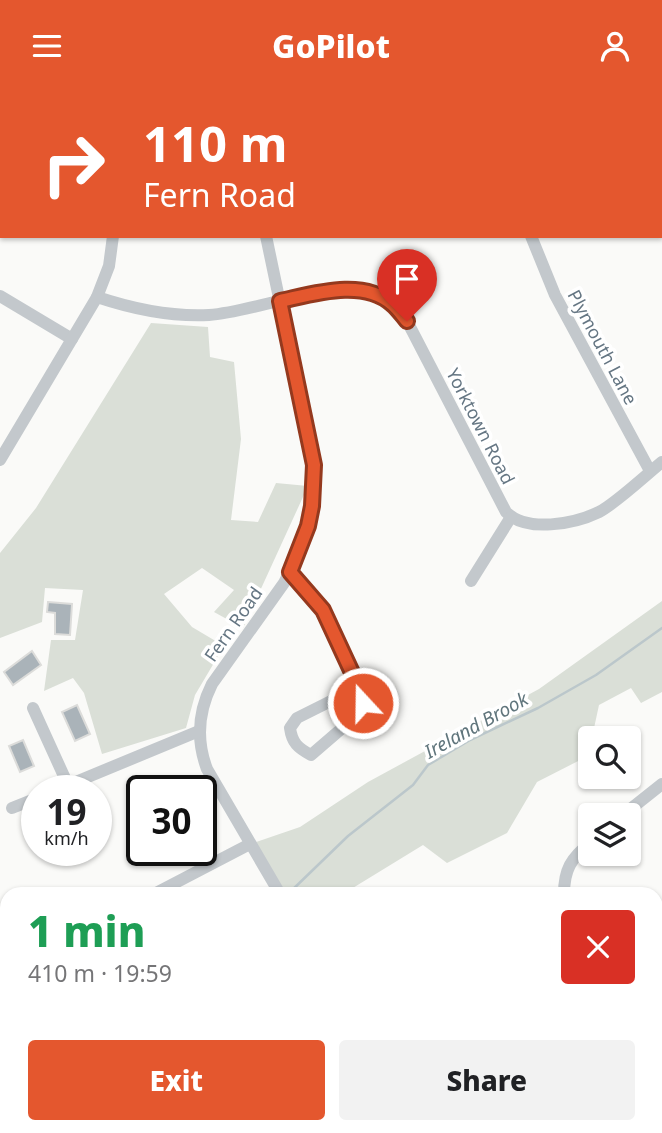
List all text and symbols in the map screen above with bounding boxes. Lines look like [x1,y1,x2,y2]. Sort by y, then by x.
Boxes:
text: GoPilot [272,24,390,67]
icon: menu [28,27,66,65]
icon: person [596,27,634,65]
text: 110 m [143,110,288,176]
icon: right [28,119,119,210]
text: Fern Road [143,173,296,216]
pin [377,249,437,321]
icon: arrive [388,260,426,298]
street label: Plymouth Lane [563,285,643,409]
street label: Yorktown Road [441,364,521,488]
street label: Fern Road [199,582,267,666]
position arrow [326,666,400,740]
water label: Ireland Brook [419,686,533,765]
map controls [578,726,641,866]
button: search [578,726,641,789]
speed limit sign: 30 [126,775,217,866]
text: 19 [46,788,87,835]
button: layers [578,803,641,866]
text: km/h [44,826,89,850]
text: 1 min [28,902,145,959]
button: close [561,910,635,984]
text: 410 m · 19:59 [28,957,172,989]
button: Exit [28,1040,325,1120]
button: Share [339,1040,635,1120]

